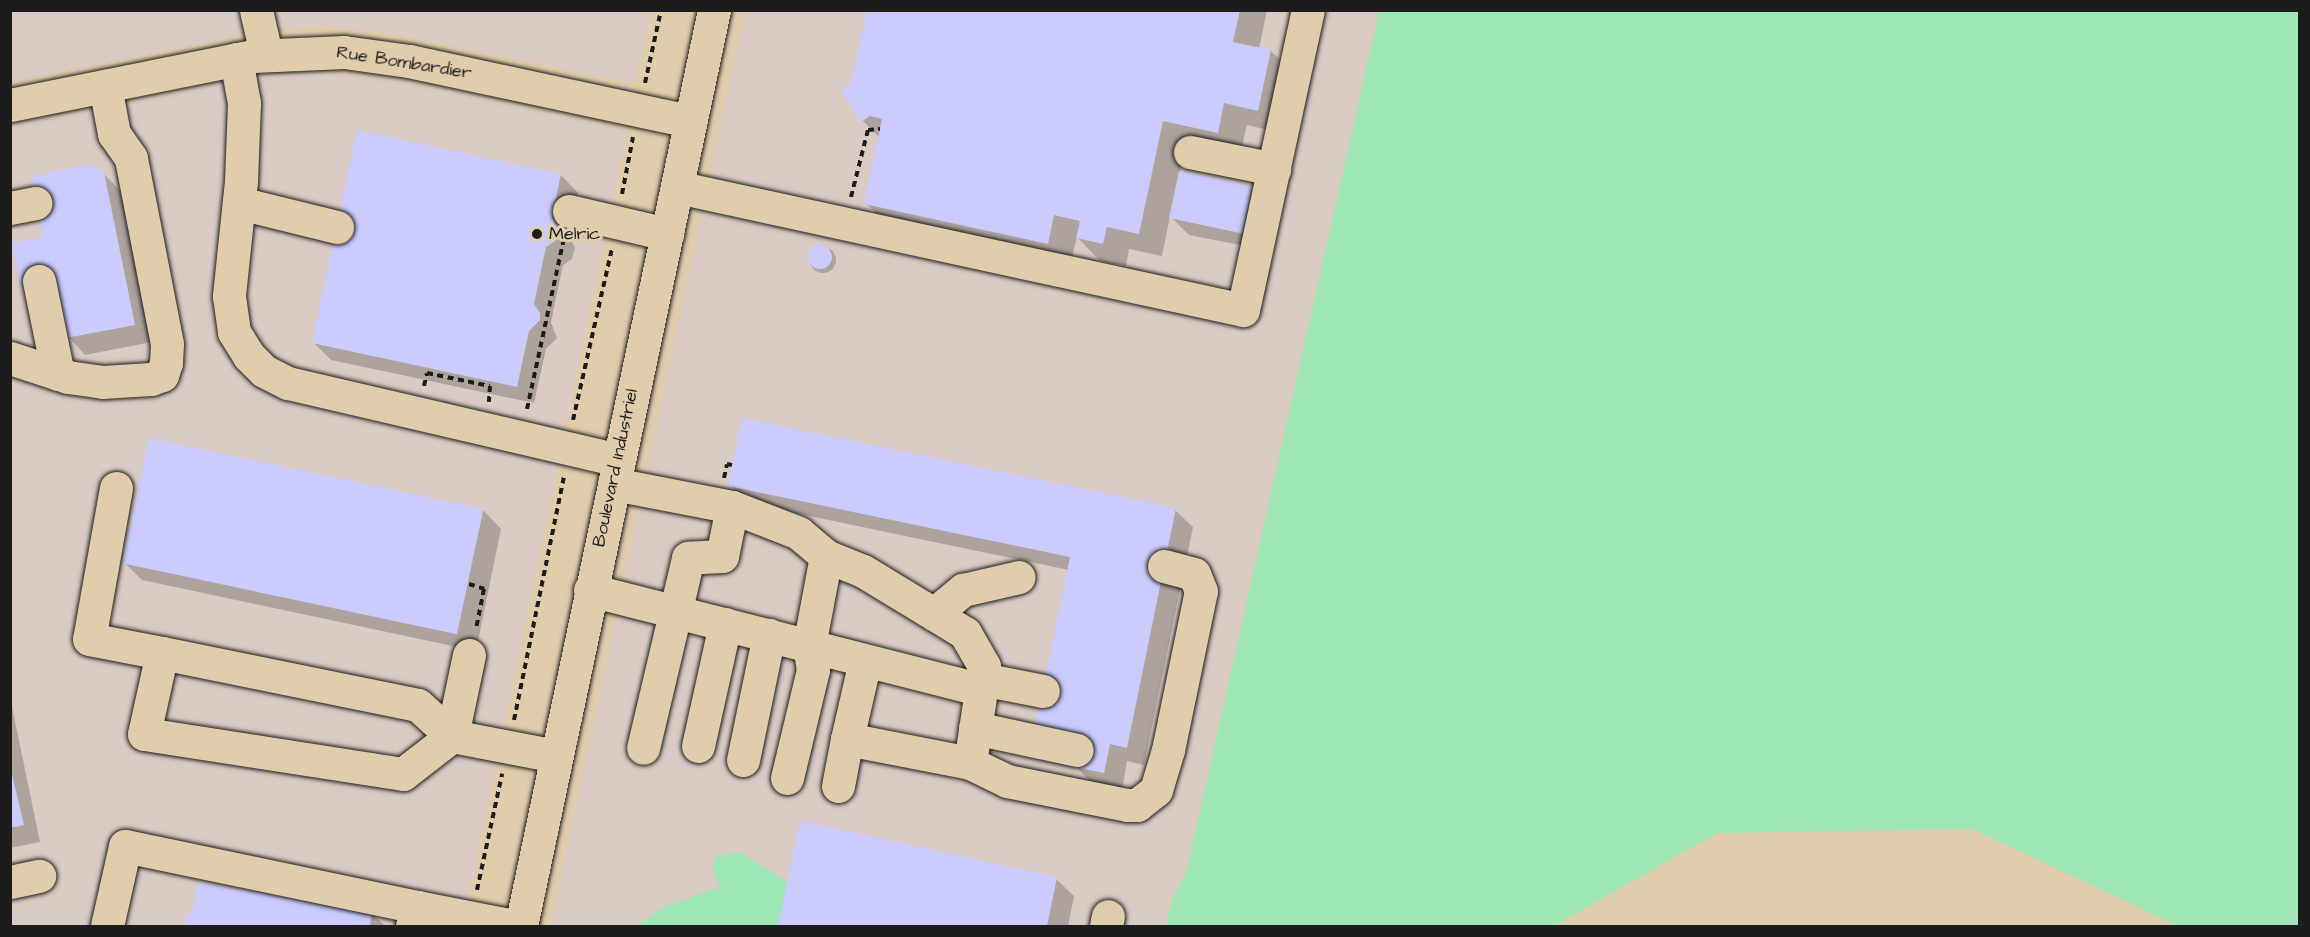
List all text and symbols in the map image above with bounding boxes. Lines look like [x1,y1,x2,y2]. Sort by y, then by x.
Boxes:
street label: Rue Bombardier [335,42,473,84]
place label: Melric [549,223,601,245]
marker: Melric [530,227,544,241]
street label: Boulevard Industriel [589,387,643,549]

